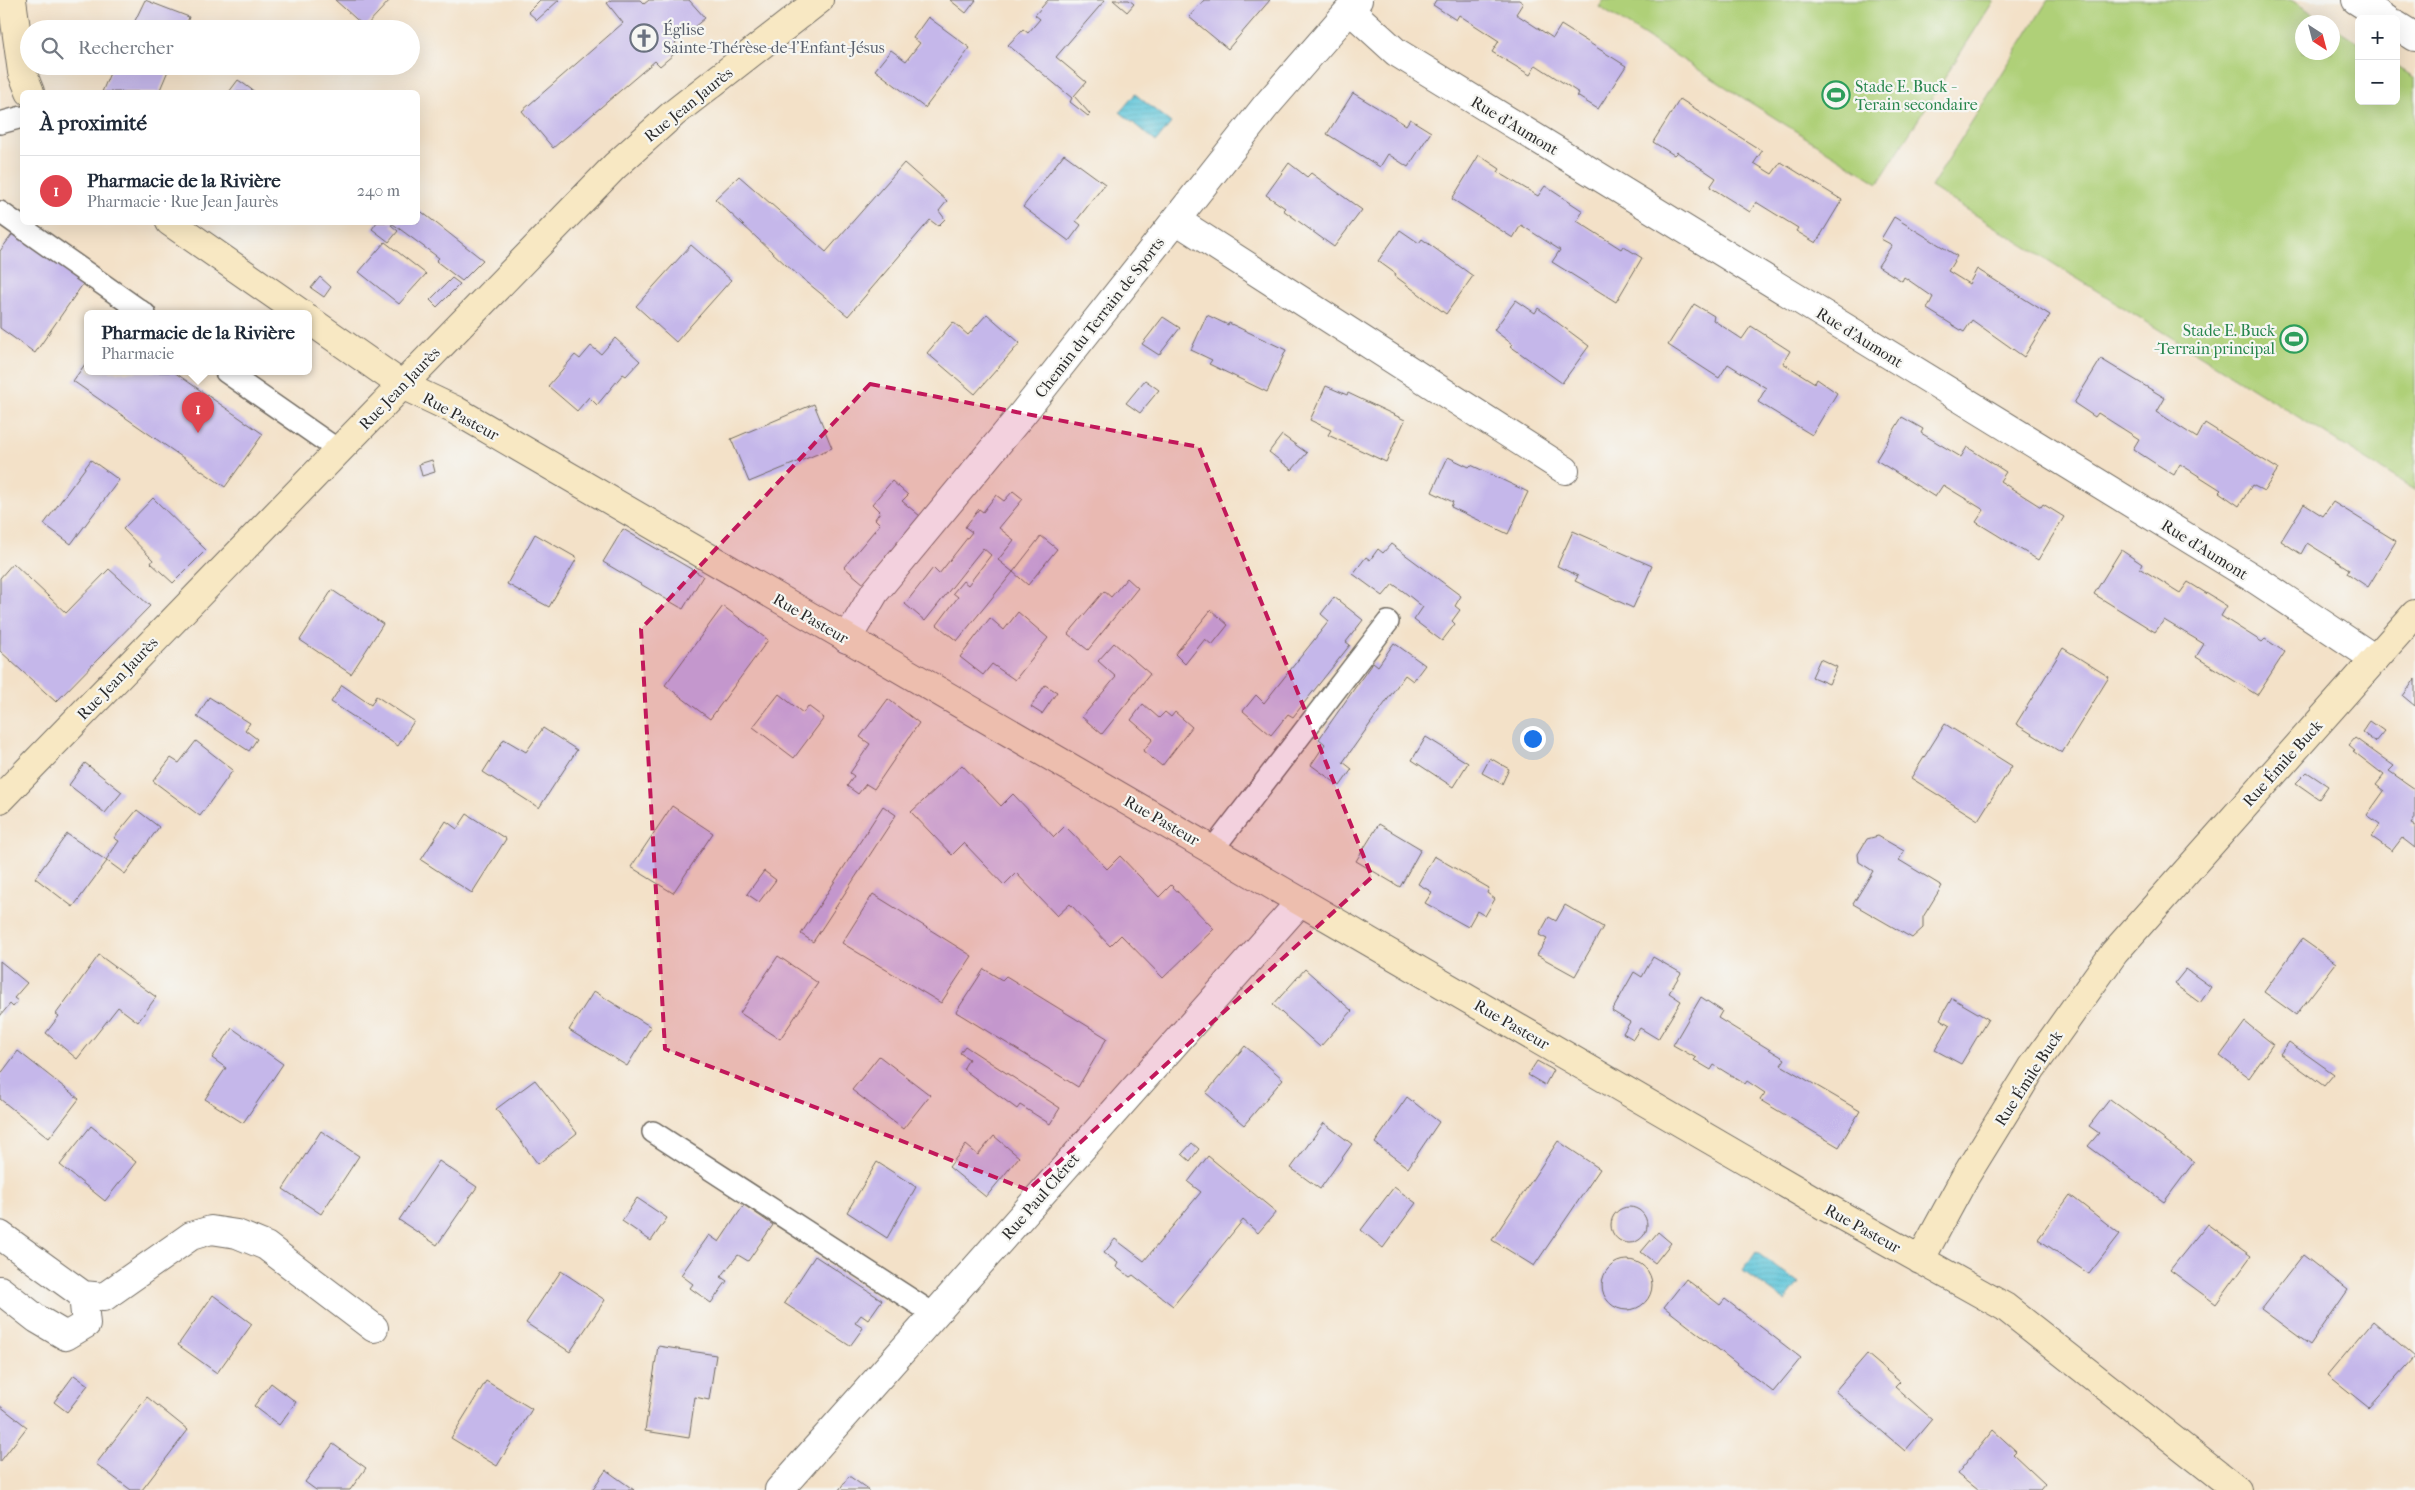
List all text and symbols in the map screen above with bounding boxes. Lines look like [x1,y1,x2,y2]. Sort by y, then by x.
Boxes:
north arrow [2295,15,2340,60]
map controls [2355,15,2400,105]
button: + [2355,15,2400,60]
place label: Église Sainte-Thérèse-de-l'Enfant-Jésus [663,19,885,57]
search box [20,20,420,75]
church icon: Église Sainte-Thérèse-de-l'Enfant-Jésus [629,23,659,53]
icon: search [38,34,66,62]
text: Rechercher [78,37,174,59]
button: − [2355,60,2400,105]
street label: Rue Jean Jaurès [640,63,736,146]
place label: Stade E. Buck - Terain secondaire [1855,77,1978,114]
sports icon: Stade E. Buck - Terain secondaire [1821,80,1851,110]
street label: Rue d'Aumont [1468,92,1562,159]
text: À proximité [40,111,147,135]
text: Pharmacie de la Rivière [87,170,281,192]
text: 1 [53,181,59,200]
text: 240 m [357,181,400,200]
text: Pharmacie · Rue Jean Jaurès [87,192,278,211]
street label: Chemin du Terrain de Sports [1031,233,1168,401]
street label: Rue d'Aumont [1813,303,1907,372]
popup [84,310,312,375]
place label: Stade E. Buck -Terrain principal [2153,321,2276,358]
text: Pharmacie de la Rivière [101,322,295,344]
sports icon: Stade E. Buck -Terrain principal [2279,324,2309,354]
street label: Rue Jean Jaurès [355,343,444,434]
text: Pharmacie [101,344,174,363]
street label: Rue Pasteur [419,388,502,445]
pin: 1 [182,392,214,433]
street label: Rue d'Aumont [2158,515,2252,584]
street label: Rue Pasteur [770,589,852,648]
street label: Rue Jean Jaurès [73,633,162,724]
street label: Rue Émile Buck [2238,715,2327,810]
your location [1520,726,1546,752]
street label: Rue Pasteur [1121,791,1203,850]
street label: Rue Pasteur [1471,995,1553,1054]
street label: Rue Émile Buck [1990,1026,2067,1129]
street label: Rue Paul Cléret [998,1149,1083,1244]
street label: Rue Pasteur [1821,1200,1904,1257]

